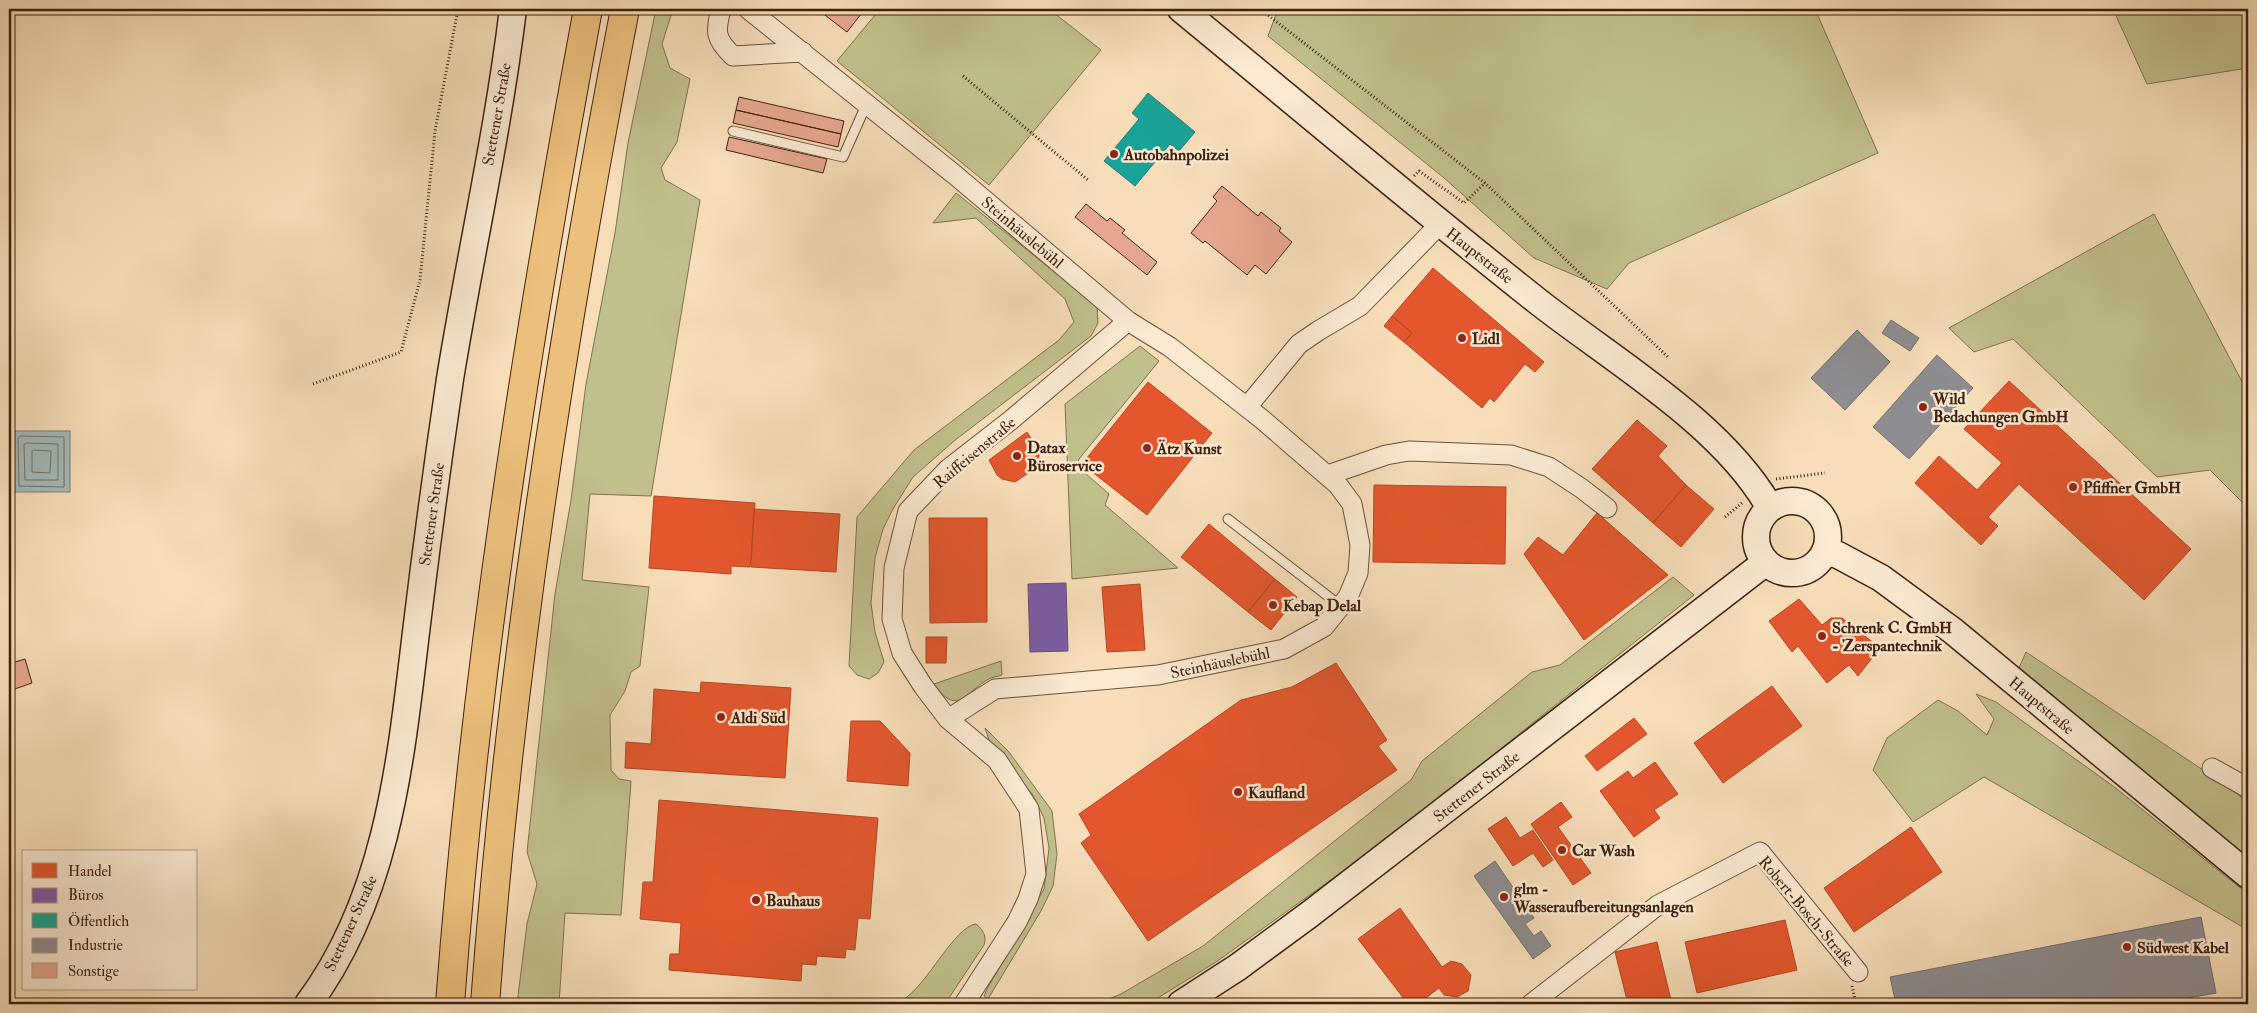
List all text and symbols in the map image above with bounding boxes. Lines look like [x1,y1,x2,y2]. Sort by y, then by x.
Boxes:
street label: Stettener Straße [478,61,516,167]
place label: Autobahnpolizei [1123,145,1230,166]
marker: Autobahnpolizei [1108,148,1120,160]
street label: Steinhäuslebühl [977,193,1068,273]
street label: Hauptstraße [1441,223,1517,289]
place label: Lidl [1472,329,1501,349]
marker: Lidl [1456,332,1468,344]
place label: Wild Bedachungen GmbH [1932,389,2069,428]
marker: Wild Bedachungen GmbH [1917,401,1929,413]
street label: Raiffeisenstraße [929,412,1020,493]
place label: Datax Büroservice [1027,438,1102,476]
place label: Ätz Kunst [1156,439,1222,459]
marker: Ätz Kunst [1141,442,1153,454]
marker: Datax Büroservice [1011,450,1023,462]
street label: Stettener Straße [415,461,449,567]
place label: Pfiffner GmbH [2083,478,2181,498]
marker: Pfiffner GmbH [2067,481,2079,493]
place label: Kebap Delal [1283,596,1362,617]
marker: Kebap Delal [1267,599,1279,611]
place label: Schrenk C. GmbH - Zerspantechnik [1832,618,1952,657]
marker: Schrenk C. GmbH - Zerspantechnik [1816,630,1828,642]
street label: Steinhäuslebühl [1169,643,1272,683]
street label: Hauptstraße [2004,672,2079,740]
place label: Aldi Süd [730,708,786,728]
marker: Aldi Süd [715,711,727,723]
street label: Stettener Straße [1429,747,1524,827]
place label: Kaufland [1248,783,1305,803]
marker: Kaufland [1232,786,1244,798]
place label: Car Wash [1572,841,1635,861]
marker: Car Wash [1556,844,1568,856]
legend [22,850,198,990]
street label: Robert-Bosch-Straße [1754,852,1859,971]
text: Handel [68,862,112,881]
street label: Stettener Straße [320,872,382,975]
place label: glm - Wasseraufbereitungsanlagen [1513,879,1695,918]
text: Büros [68,886,104,905]
place label: Bauhaus [766,891,821,911]
marker: glm - Wasseraufbereitungsanlagen [1498,891,1510,903]
marker: Bauhaus [750,894,762,906]
text: Öffentlich [68,911,129,931]
text: Industrie [68,936,123,955]
place label: Südwest Kabel [2137,938,2230,958]
marker: Südwest Kabel [2121,941,2133,953]
text: Sonstige [68,962,119,981]

